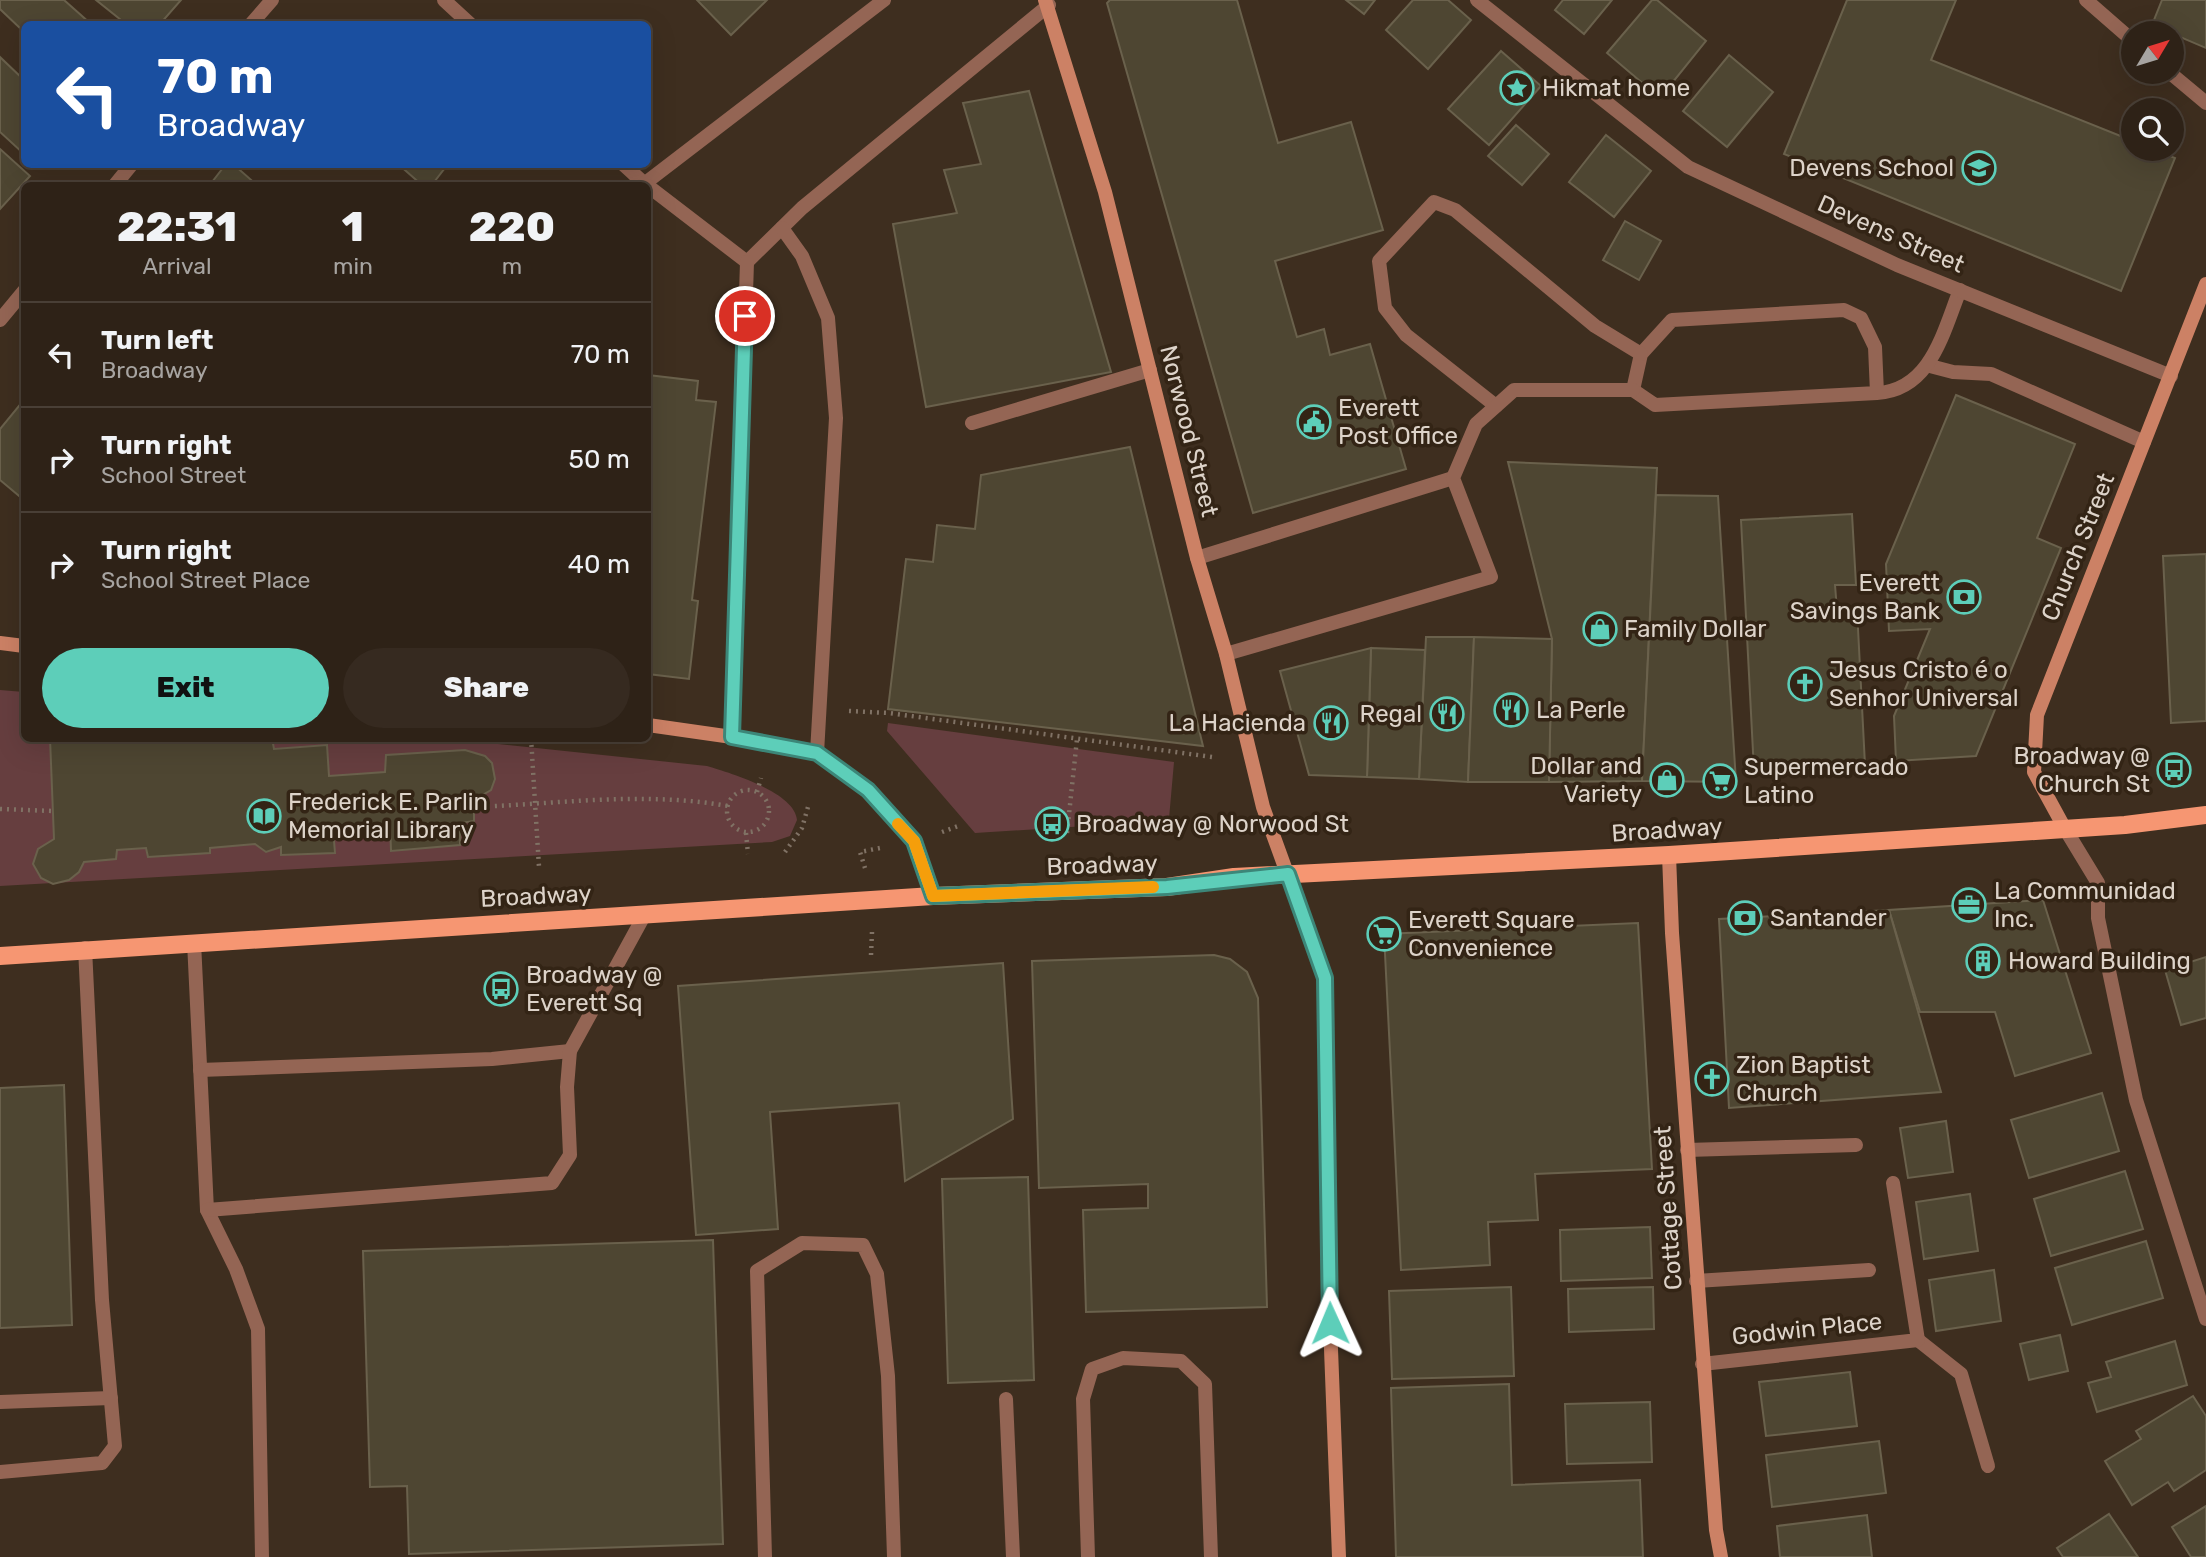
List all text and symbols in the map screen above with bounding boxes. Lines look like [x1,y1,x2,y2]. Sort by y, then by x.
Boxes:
north arrow [2121,21,2184,84]
map controls [2121,21,2184,161]
text: 70 m [157,47,274,105]
icon: left [42,49,133,140]
place icon: Hikmat home [1498,69,1536,107]
place label: Hikmat home [1542,74,1690,102]
button: search [2121,98,2184,161]
text: Broadway [157,106,305,144]
school or university icon: Devens School [1960,149,1998,187]
place label: Devens School [1789,154,1954,182]
street label: Devens Street [1813,189,1969,279]
text: 22:31 [117,202,237,252]
text: 1 [342,202,364,252]
text: 220 [469,202,555,252]
text: Arrival [142,252,211,280]
text: min [333,252,373,280]
text: m [502,252,522,280]
pin [715,286,775,346]
icon: arrive [726,297,764,335]
text: Turn left [101,325,213,356]
icon: left [42,336,80,374]
text: 70 m [571,339,630,370]
street label: Norwood Street [1154,342,1224,520]
text: Broadway [101,356,208,384]
place label: Everett Post Office [1338,394,1458,450]
public building icon: Everett Post Office [1295,403,1333,441]
text: Turn right [101,430,231,461]
icon: right [42,441,80,479]
text: 50 m [569,444,630,475]
text: School Street [101,461,246,489]
street label: Church Street [2036,469,2120,625]
text: Turn right [101,535,231,566]
icon: right [42,546,80,584]
text: 40 m [568,549,630,580]
text: School Street Place [101,566,310,594]
place label: Everett Savings Bank [1790,569,1941,625]
bank icon: Everett Savings Bank [1945,578,1983,616]
shop icon: Family Dollar [1581,610,1619,648]
place label: Family Dollar [1624,615,1766,643]
button: Exit [42,648,329,728]
button: Share [343,648,630,728]
place label: Jesus Cristo é o Senhor Universal [1829,656,2019,712]
church icon: Jesus Cristo é o Senhor Universal [1786,665,1824,703]
restaurant icon: La Perle [1492,691,1530,729]
restaurant icon: Regal [1428,695,1466,733]
place label: La Perle [1536,696,1626,724]
place label: Regal [1360,700,1422,728]
restaurant icon: La Hacienda [1312,704,1350,742]
place label: La Hacienda [1168,709,1306,737]
place label: Broadway @ Church St [2013,742,2150,798]
bus stop icon: Broadway @ Church St [2155,751,2193,789]
place label: Dollar and Variety [1530,752,1642,808]
place label: Supermercado Latino [1744,753,1908,809]
shop icon: Dollar and Variety [1648,761,1686,799]
supermarket icon: Supermercado Latino [1701,762,1739,800]
place label: Frederick E. Parlin Memorial Library [288,788,488,844]
library icon: Frederick E. Parlin Memorial Library [245,797,283,835]
bus stop icon: Broadway @ Norwood St [1033,805,1071,843]
place label: Broadway @ Norwood St [1076,810,1349,838]
street label: Broadway [1610,812,1724,848]
street label: Broadway [1046,849,1158,881]
place label: La Communidad Inc. [1994,877,2176,933]
street label: Broadway [480,879,592,913]
office icon: La Communidad Inc. [1950,886,1988,924]
bank icon: Santander [1726,899,1764,937]
place label: Santander [1770,904,1887,932]
place label: Everett Square Convenience [1408,906,1575,962]
supermarket icon: Everett Square Convenience [1365,915,1403,953]
building icon: Howard Building [1964,942,2002,980]
place label: Howard Building [2008,947,2191,975]
place label: Broadway @ Everett Sq [526,961,663,1017]
bus stop icon: Broadway @ Everett Sq [482,970,520,1008]
place label: Zion Baptist Church [1736,1051,1871,1107]
church icon: Zion Baptist Church [1693,1060,1731,1098]
street label: Cottage Street [1648,1125,1688,1291]
position arrow [1293,1286,1367,1360]
street label: Godwin Place [1730,1307,1884,1351]

